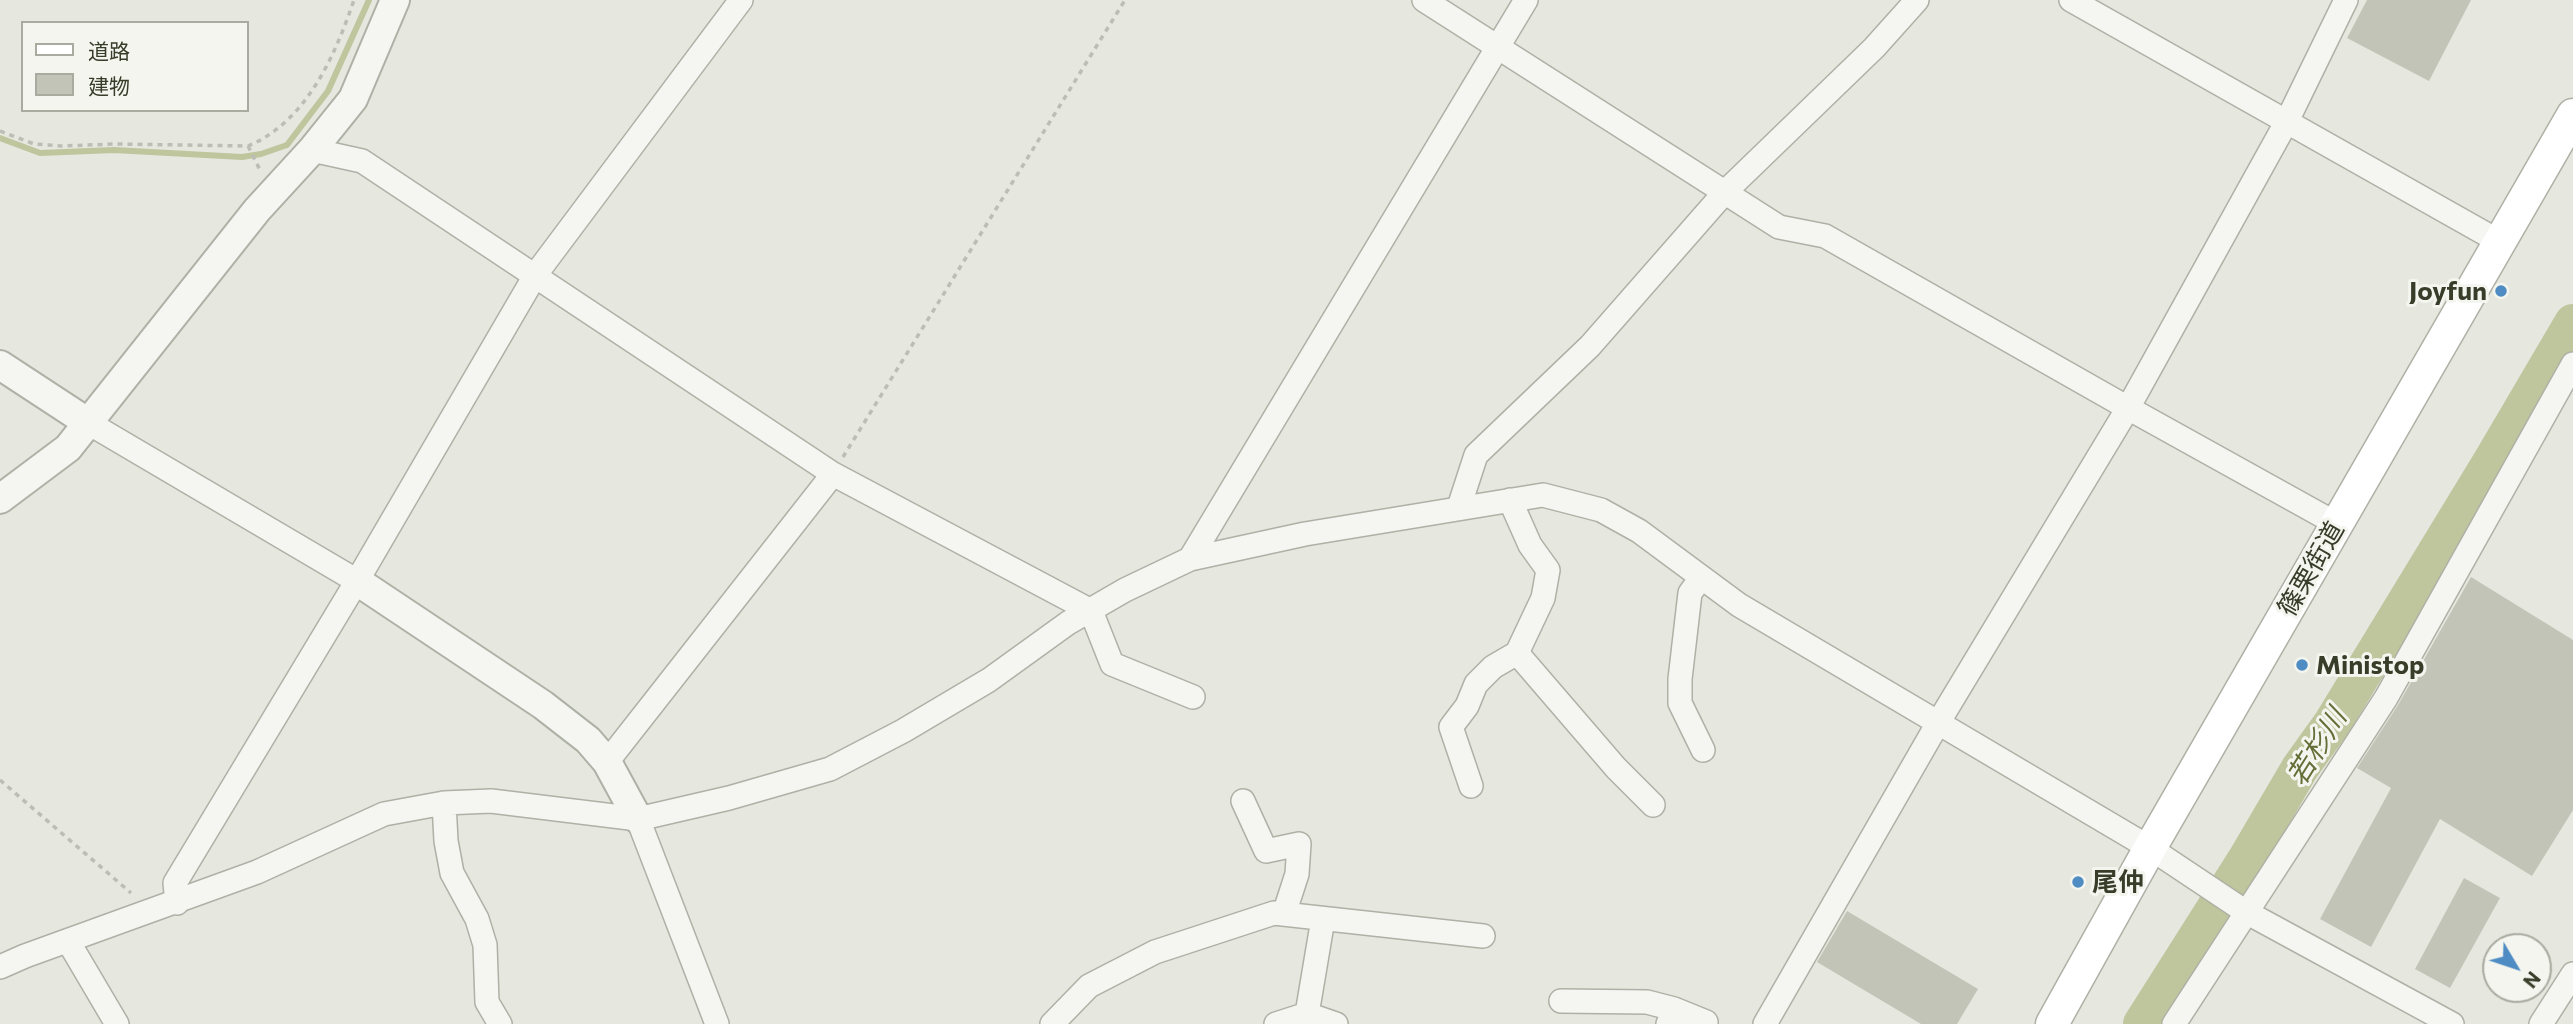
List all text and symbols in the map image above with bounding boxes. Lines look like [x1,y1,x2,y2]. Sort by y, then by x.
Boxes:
legend [21,21,248,112]
text: 道路 [88,38,130,63]
text: 建物 [88,73,130,98]
place label: Joyfun [2409,275,2487,307]
marker: Joyfun [2493,283,2509,299]
street label: 篠栗街道 [2271,516,2351,622]
place label: Ministop [2316,649,2424,681]
marker: Ministop [2294,657,2310,673]
water label: 若杉川 [2280,702,2354,792]
place label: 尾仲 [2092,866,2144,898]
marker: 尾仲 [2070,874,2086,890]
north arrow [2482,933,2552,1003]
text: N [2519,967,2546,993]

